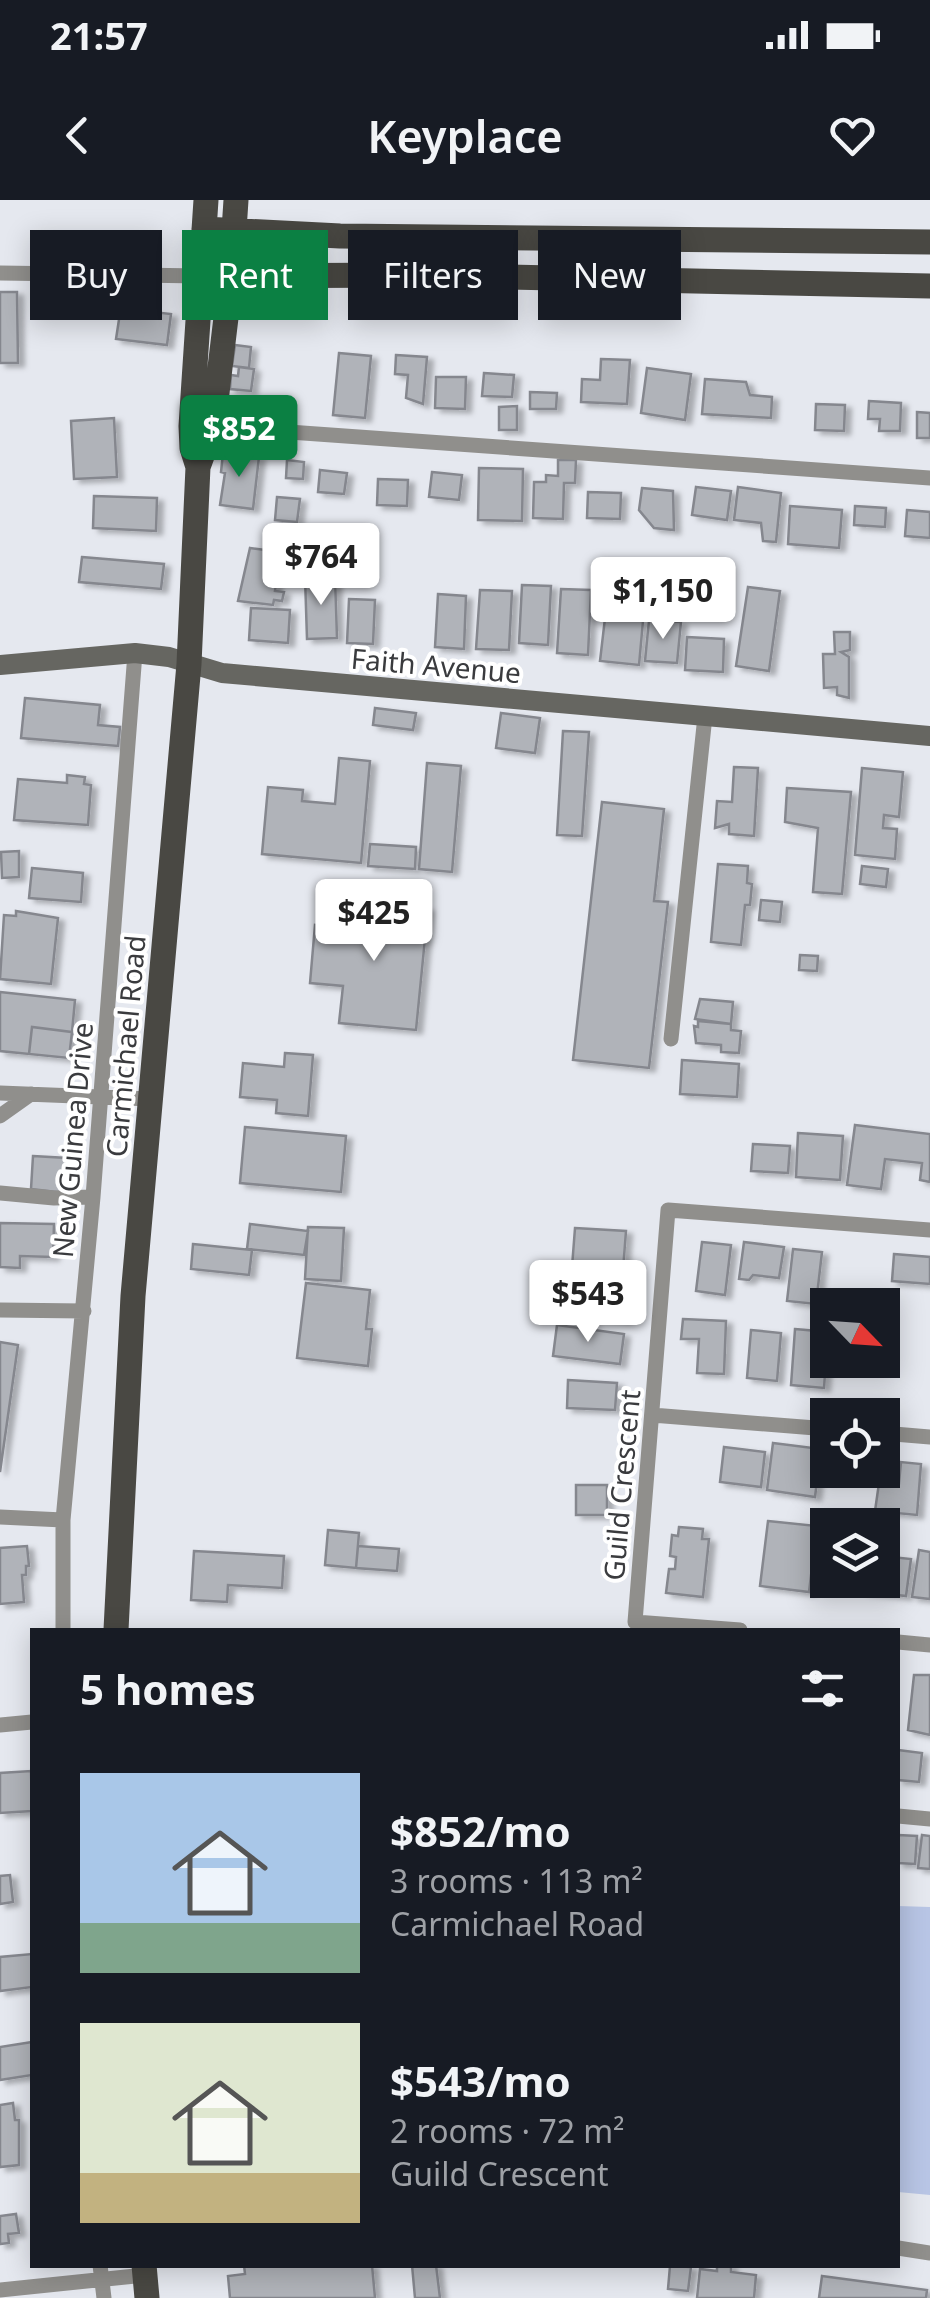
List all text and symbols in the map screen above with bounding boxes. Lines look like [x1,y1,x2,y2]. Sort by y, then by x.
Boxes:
text: 21:57 [50,9,148,61]
text: Keyplace [367,105,563,166]
icon: back [50,108,105,163]
icon: heart [825,108,880,163]
chip: Buy [30,230,162,320]
chip: Rent [182,230,328,320]
chip: Filters [348,230,518,320]
chip: New [538,230,681,320]
pin: $852 [180,395,298,480]
text: $852 [202,406,276,449]
pin: $764 [262,523,380,608]
text: $764 [284,534,358,577]
pin: $1,150 [582,557,744,642]
text: $1,150 [613,568,713,611]
street label: Faith Avenue [349,639,523,691]
pin: $425 [315,879,433,964]
text: $425 [337,890,411,933]
street label: Carmichael Road [96,934,154,1158]
street label: New Guinea Drive [43,1021,101,1259]
pin: $543 [529,1260,647,1345]
text: $543 [551,1271,625,1314]
north arrow [810,1288,900,1378]
map controls [810,1288,900,1598]
street label: Guild Crescent [594,1388,648,1582]
button: locate [810,1398,900,1488]
button: layers [810,1508,900,1598]
text: 5 homes [80,1660,256,1717]
icon: filters [795,1661,850,1716]
text: $852/mo [390,1802,571,1859]
icon: home [160,1813,280,1933]
text: 3 rooms · 113 m² [390,1859,643,1902]
text: Carmichael Road [390,1902,644,1945]
text: $543/mo [390,2052,571,2109]
icon: home [160,2063,280,2183]
text: 2 rooms · 72 m² [390,2109,624,2152]
text: Guild Crescent [390,2152,609,2195]

